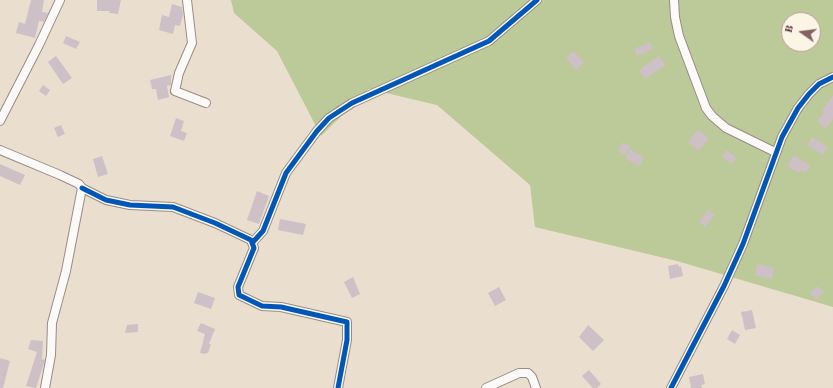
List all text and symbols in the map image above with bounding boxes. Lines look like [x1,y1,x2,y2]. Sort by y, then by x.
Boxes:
north arrow [781,12,821,52]
text: B [784,24,796,34]

